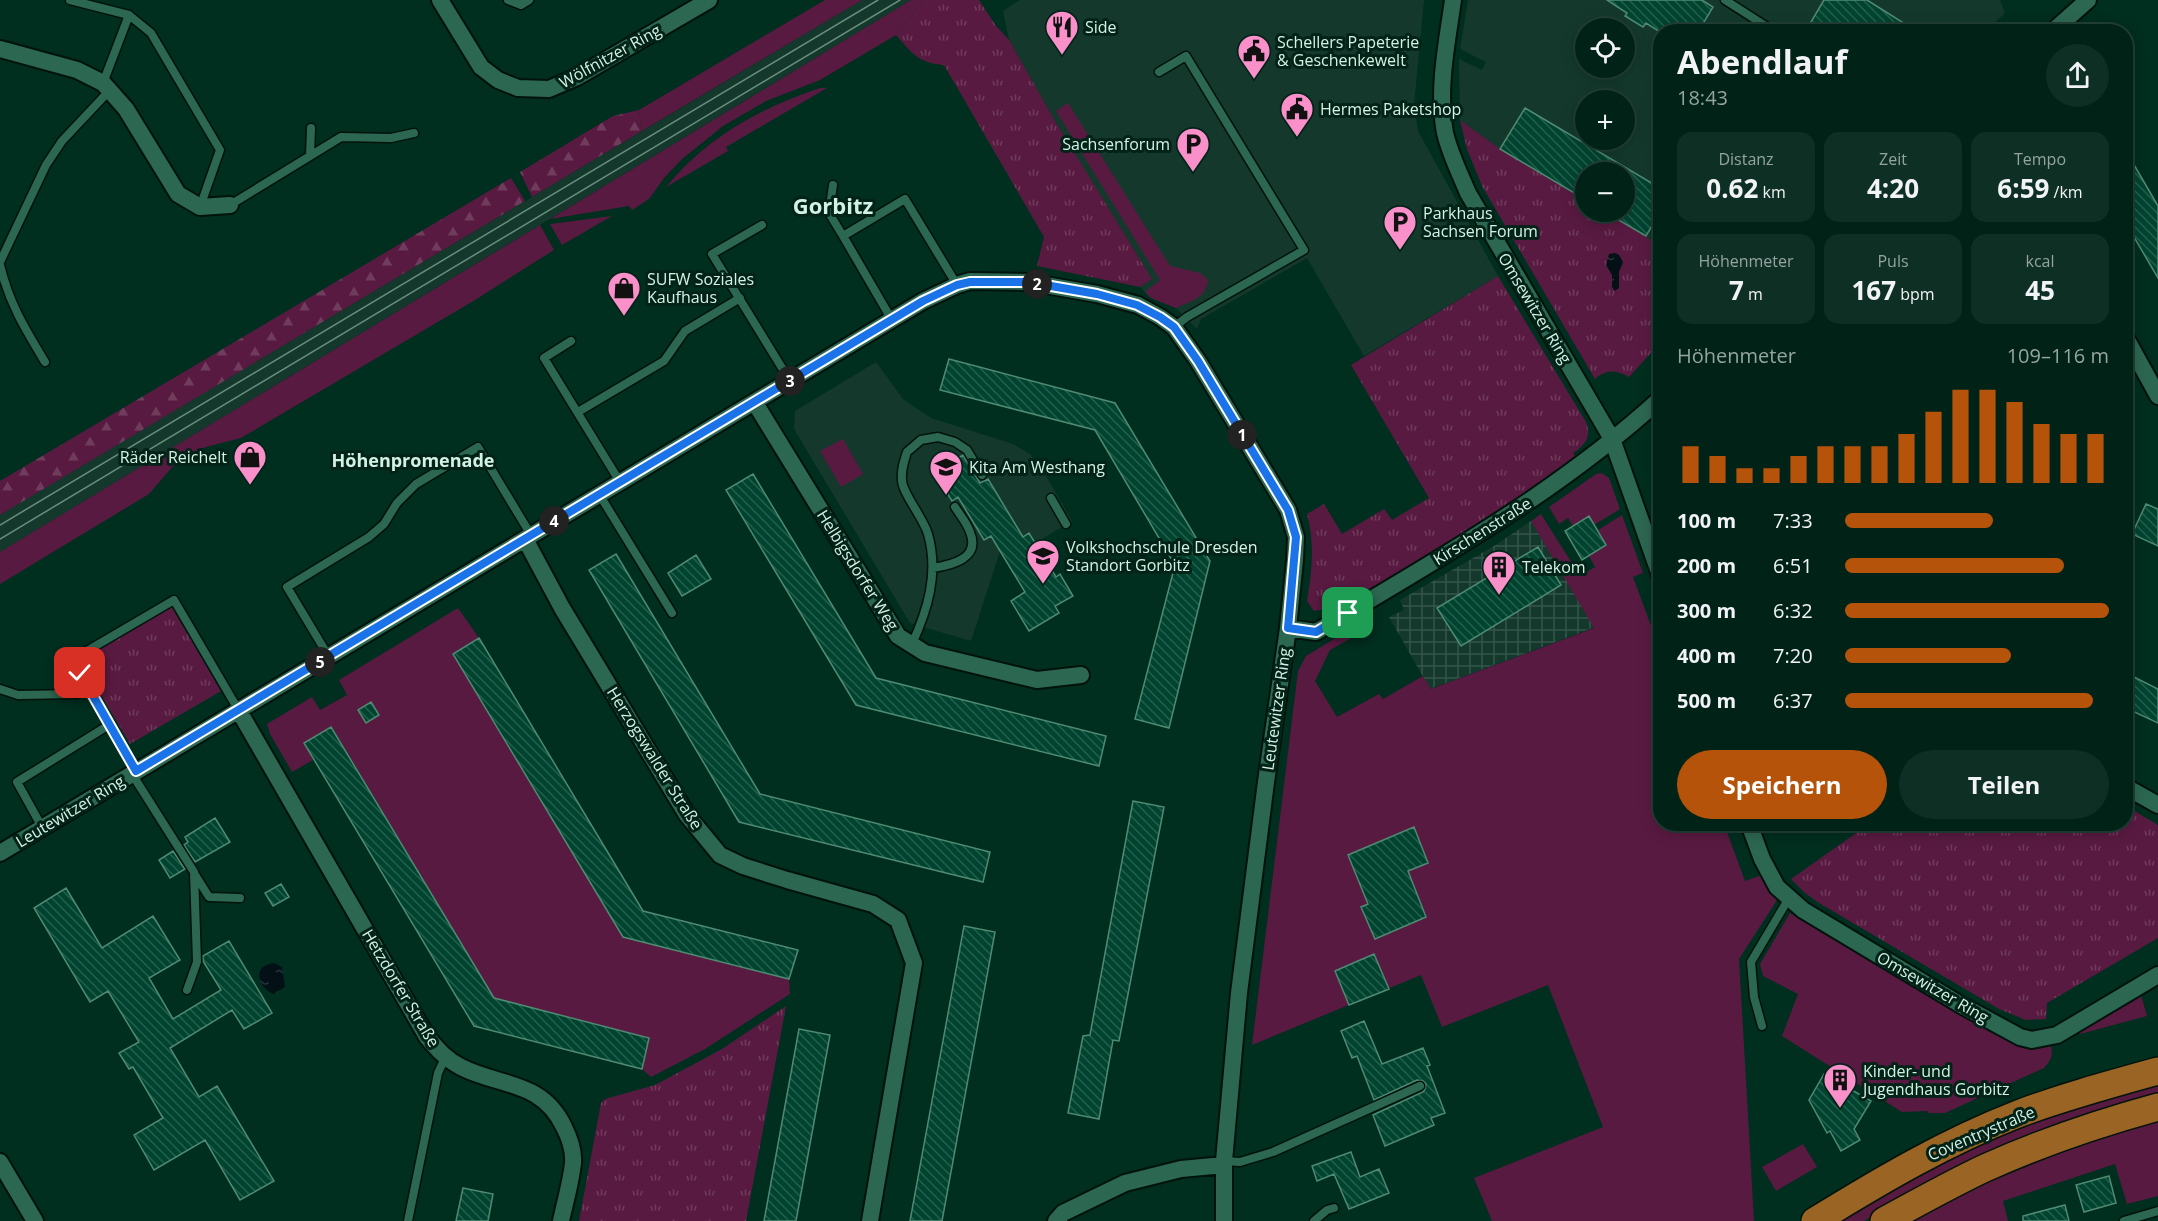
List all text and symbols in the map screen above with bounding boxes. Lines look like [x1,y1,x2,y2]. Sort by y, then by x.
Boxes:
restaurant icon: Side [1044,9,1080,56]
place label: Side [1085,16,1117,38]
map controls [1575,18,1635,222]
button: locate [1575,18,1635,78]
street label: Wölfnitzer Ring [555,19,665,93]
place label: Schellers Papeterie & Geschenkewelt [1277,31,1419,71]
public building icon: Schellers Papeterie & Geschenkewelt [1236,33,1272,80]
text: Abendlauf [1677,39,1847,84]
button: share [2046,44,2109,107]
text: 18:43 [1677,84,1728,111]
button: + [1575,90,1635,150]
public building icon: Hermes Paketshop [1279,91,1315,138]
place label: Hermes Paketshop [1320,98,1461,120]
parking icon: Sachsenforum [1175,126,1211,173]
place label: Sachsenforum [1062,133,1170,155]
text: Distanz [1718,148,1774,170]
text: Zeit [1879,148,1907,170]
text: Tempo [2014,148,2066,170]
button: − [1575,162,1635,222]
text: 0.62 [1706,170,1758,206]
text: 4:20 [1867,170,1919,206]
text: 6:59 [1997,170,2049,206]
text: km [1758,181,1786,203]
text: /km [2049,181,2083,203]
district label: Gorbitz [793,190,873,220]
place label: Parkhaus Sachsen Forum [1423,202,1538,242]
parking icon: Parkhaus Sachsen Forum [1382,204,1418,251]
street label: Omsewitzer Ring [1493,249,1577,368]
text: Höhenmeter [1698,250,1794,272]
text: Puls [1877,250,1909,272]
text: kcal [2026,250,2055,272]
place label: SUFW Soziales Kaufhaus [647,268,754,308]
pin: 2 [1022,269,1052,299]
shop icon: SUFW Soziales Kaufhaus [606,270,642,317]
text: 7 [1729,272,1744,308]
text: 167 [1851,272,1896,308]
text: 45 [2025,272,2055,308]
text: 2 [1032,273,1042,295]
text: m [1744,283,1763,305]
text: bpm [1896,283,1935,305]
text: Höhenmeter [1677,342,1796,369]
text: 109–116 m [2007,342,2109,369]
pin: 3 [775,366,805,396]
text: 3 [785,370,795,392]
pin: 1 [1227,420,1257,450]
text: 1 [1237,424,1247,446]
shop icon: Räder Reichelt [232,439,268,486]
place label: Räder Reichelt [120,446,227,468]
district label: Höhenpromenade [332,448,494,472]
school or university icon: Kita Am Westhang [928,449,964,496]
place label: Kita Am Westhang [969,456,1105,478]
street label: Kirschenstraße [1429,492,1535,570]
street label: Helbigsdorfer Weg [812,505,904,635]
pin: 4 [539,506,569,536]
text: 100 m [1677,507,1736,534]
text: 7:33 [1773,507,1813,534]
text: 4 [549,510,559,532]
place label: Volkshochschule Dresden Standort Gorbitz [1066,536,1258,576]
school or university icon: Volkshochschule Dresden Standort Gorbitz [1025,538,1061,585]
building icon: Telekom [1481,549,1517,596]
text: 200 m [1677,552,1736,579]
text: 6:51 [1773,552,1813,579]
place label: Telekom [1522,556,1586,578]
pin [1322,587,1373,638]
icon: arrive [1331,596,1364,629]
text: 300 m [1677,597,1736,624]
text: 6:32 [1773,597,1813,624]
text: 400 m [1677,642,1736,669]
text: 7:20 [1773,642,1813,669]
street label: Leutewitzer Ring [1257,646,1296,772]
pin [54,647,105,698]
pin: 5 [305,647,335,677]
text: 5 [315,651,325,673]
icon: check [63,656,96,689]
street label: Herzogswalder Straße [602,682,708,834]
text: 500 m [1677,687,1736,714]
text: 6:37 [1773,687,1813,714]
button: Speichern [1677,750,1887,819]
button: Teilen [1899,750,2109,819]
street label: Leutewitzer Ring [11,770,129,852]
street label: Hetzdorfer Straße [357,925,445,1051]
street label: Omsewitzer Ring [1873,946,1993,1028]
place label: Kinder- und Jugendhaus Gorbitz [1861,1060,2010,1100]
building icon: Kinder- und Jugendhaus Gorbitz [1822,1062,1858,1109]
street label: Coventrystraße [1924,1101,2038,1165]

